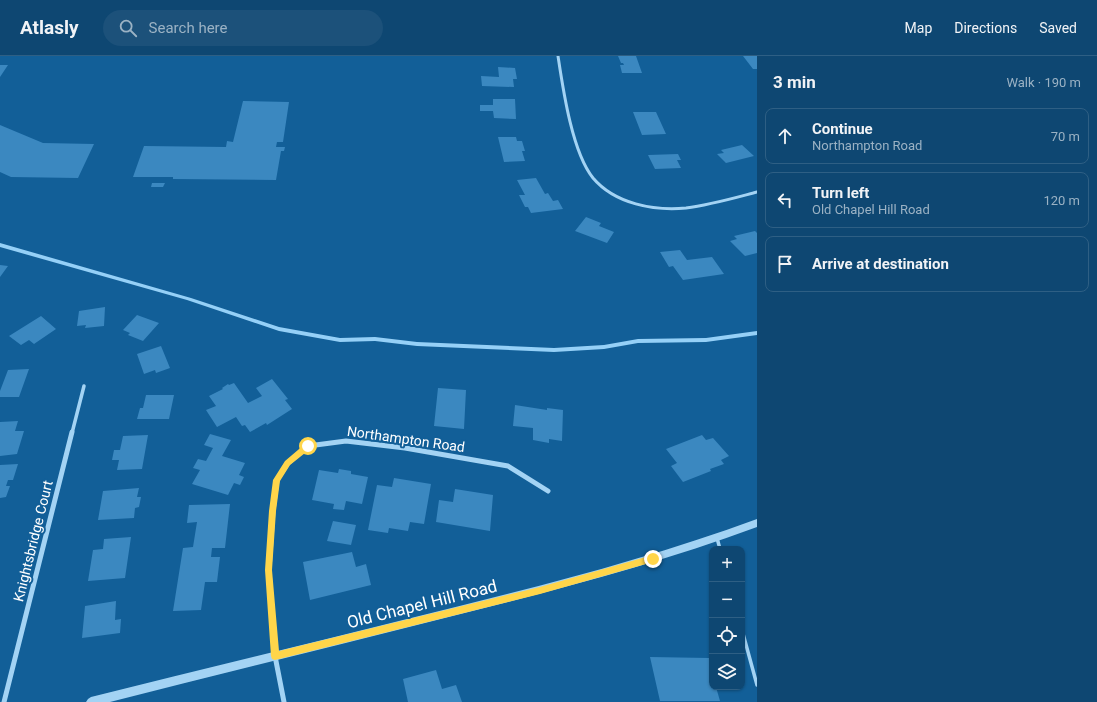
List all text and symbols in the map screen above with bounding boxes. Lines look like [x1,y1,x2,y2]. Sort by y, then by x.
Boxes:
search box [103,10,383,46]
text: Atlasly [20,16,79,39]
icon: search [117,17,139,39]
text: Search here [149,19,228,37]
text: Map [905,20,932,36]
text: Directions [954,20,1017,36]
text: Saved [1039,20,1077,36]
text: 3 min [773,72,816,92]
text: Walk · 190 m [1006,75,1081,90]
text: Continue [812,120,873,138]
icon: ahead [774,125,796,147]
text: 70 m [1051,129,1080,144]
text: Northampton Road [812,138,922,153]
text: Turn left [812,184,869,202]
icon: left [774,189,796,211]
text: 120 m [1043,193,1080,208]
text: Old Chapel Hill Road [812,202,930,217]
icon: arrive [774,253,796,275]
text: Arrive at destination [812,255,949,273]
street label: Northampton Road [346,423,466,455]
route start [299,437,317,455]
street label: Knightsbridge Court [10,478,56,603]
map controls [709,546,745,690]
button: + [709,546,745,582]
route end [644,550,662,568]
street label: Old Chapel Hill Road [345,576,499,632]
button: − [709,582,745,618]
button: locate [709,618,745,654]
button: layers [709,654,745,690]

